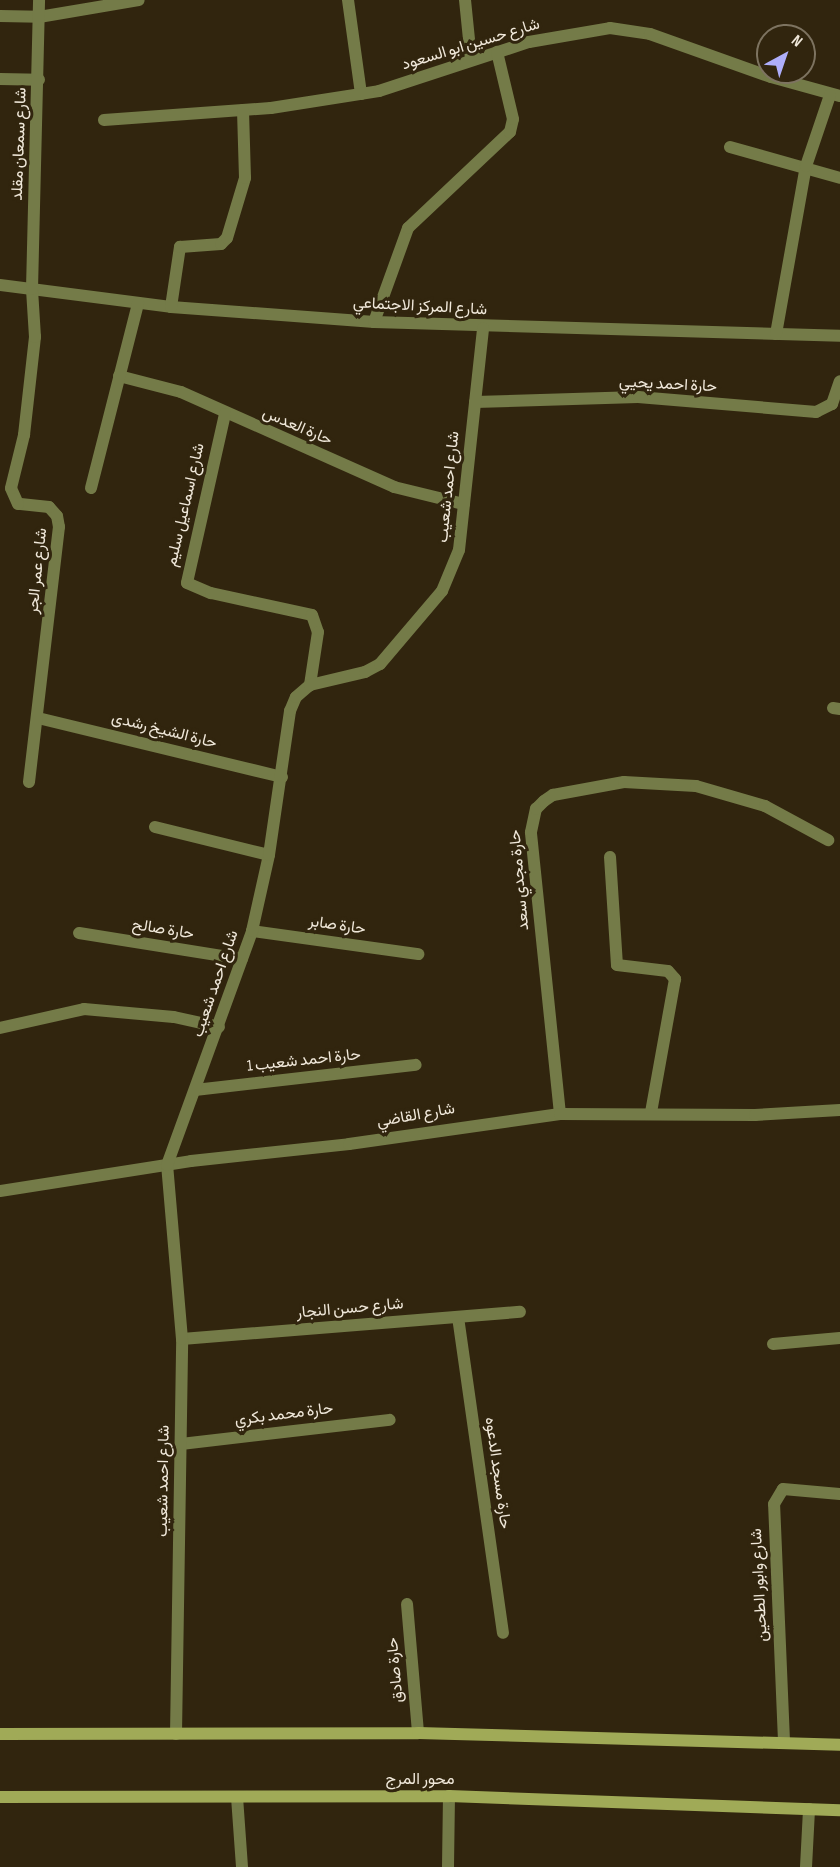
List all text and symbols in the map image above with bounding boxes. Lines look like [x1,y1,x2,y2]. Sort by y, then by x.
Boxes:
street label: شارع حسين ابو السعود [400,15,542,75]
north arrow [756,24,816,84]
text: N [787,31,806,51]
street label: شارع سمعان مقلد [8,87,32,201]
street label: شارع المركز الاجتماعي [353,294,487,320]
street label: حارة احمد يحيي [619,373,717,397]
street label: حارة العدس [259,404,335,450]
street label: شارع احمد شعيب [434,430,464,544]
street label: شارع اسماعيل سليم [162,441,210,569]
street label: شارع عمر الجر [24,527,52,615]
street label: حارة الشيخ رشدى [109,709,219,753]
street label: حارة مجدي سعد [506,829,534,931]
street label: حارة صابر [307,912,367,940]
street label: حارة صالح [131,916,195,944]
street label: شارع احمد شعيب [189,928,243,1040]
street label: حارة احمد شعيب 1 [246,1045,362,1077]
street label: شارع القاضي [375,1100,457,1132]
street label: شارع حسن النجار [296,1295,404,1323]
street label: حارة محمد بكري [234,1399,334,1431]
street label: حارة مسجد الدعوه [480,1416,514,1530]
street label: شارع احمد شعيب [153,1425,175,1537]
street label: شارع وابور الطحين [747,1528,773,1642]
street label: حارة صادق [384,1637,408,1703]
street label: محور المرج [386,1770,454,1790]

